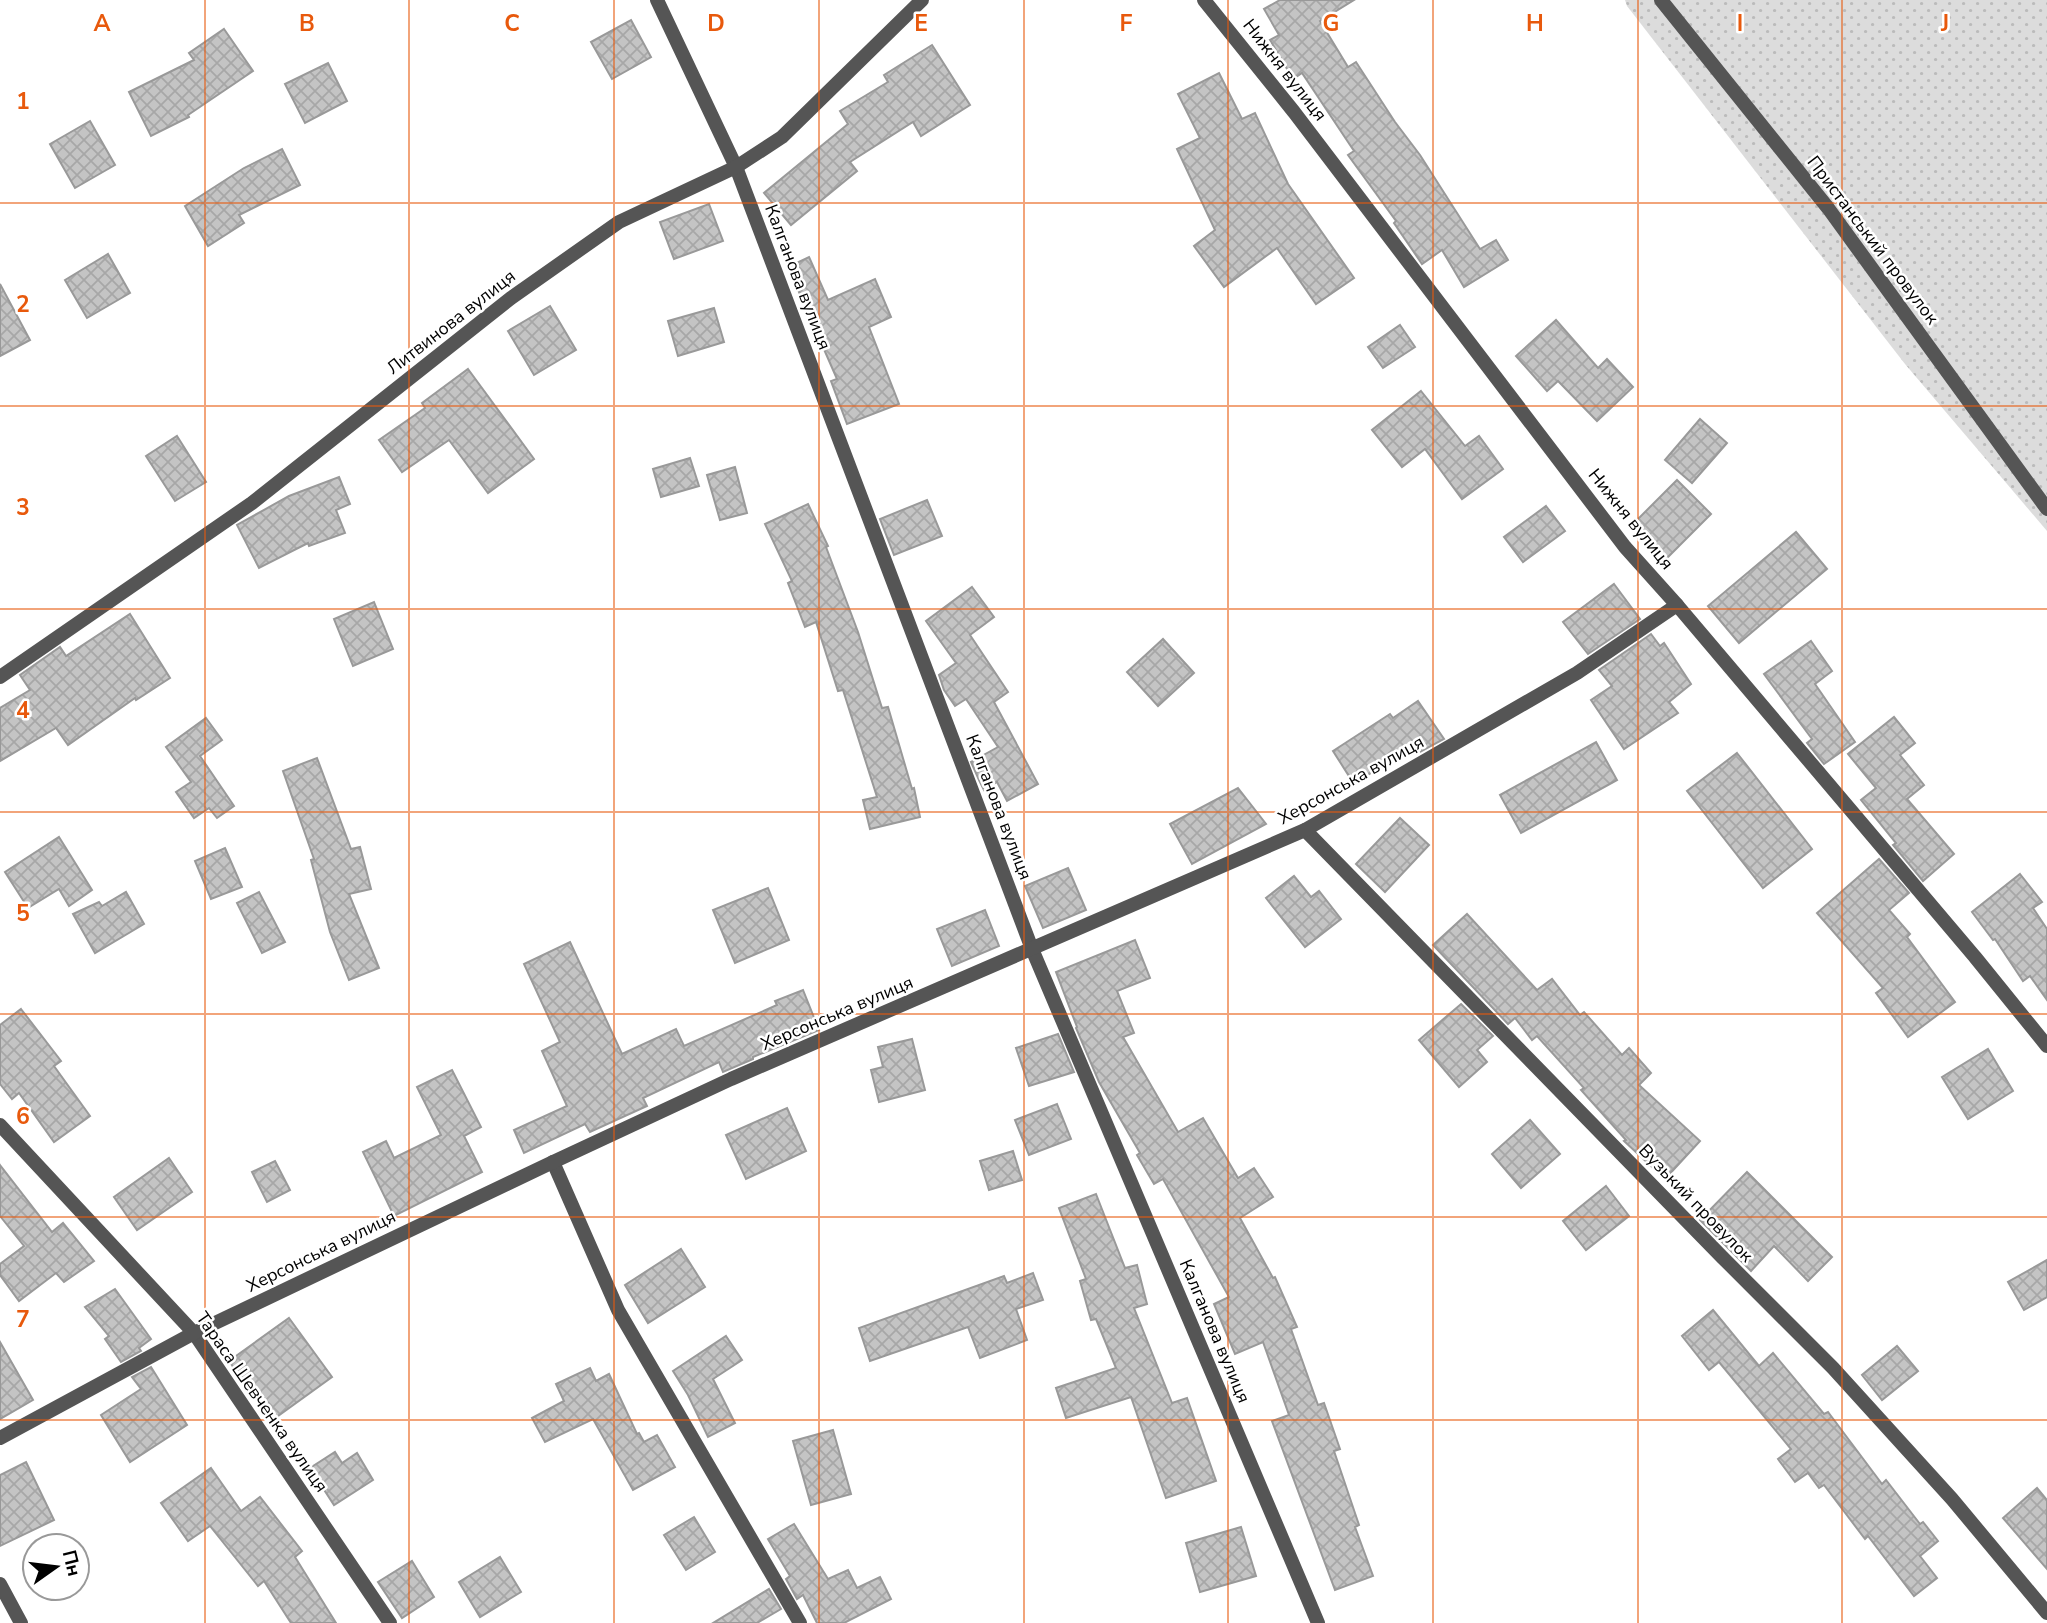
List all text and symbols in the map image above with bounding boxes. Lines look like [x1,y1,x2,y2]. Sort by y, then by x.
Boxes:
text: A [93,8,111,39]
text: B [299,8,315,39]
text: C [504,8,520,39]
text: D [707,8,725,39]
text: E [914,8,928,39]
text: F [1120,8,1133,39]
text: G [1323,8,1339,39]
text: H [1526,8,1544,39]
text: I [1737,8,1743,39]
text: J [1940,8,1949,39]
street label: Нижня вулиця [1238,14,1332,126]
text: 1 [16,86,30,117]
street label: Пристанський провулок [1802,151,1945,329]
street label: Калганова вулиця [759,201,837,353]
street label: Литвинова вулиця [382,264,520,380]
text: 2 [16,289,30,320]
street label: Нижня вулиця [1583,464,1679,574]
text: 3 [16,492,30,523]
text: 4 [16,695,30,726]
street label: Херсонська вулиця [1274,730,1428,830]
street label: Калганова вулиця [960,731,1038,883]
text: 5 [16,898,30,929]
street label: Херсонська вулиця [757,970,917,1056]
text: 6 [16,1101,30,1132]
street label: Вузький провулок [1633,1139,1759,1268]
street label: Херсонська вулиця [242,1204,400,1298]
street label: Калганова вулиця [1174,1255,1256,1407]
text: 7 [16,1304,30,1335]
street label: Тараса Шевченка вулиця [190,1307,334,1497]
north arrow [21,1532,91,1602]
text: Пн [56,1547,87,1579]

